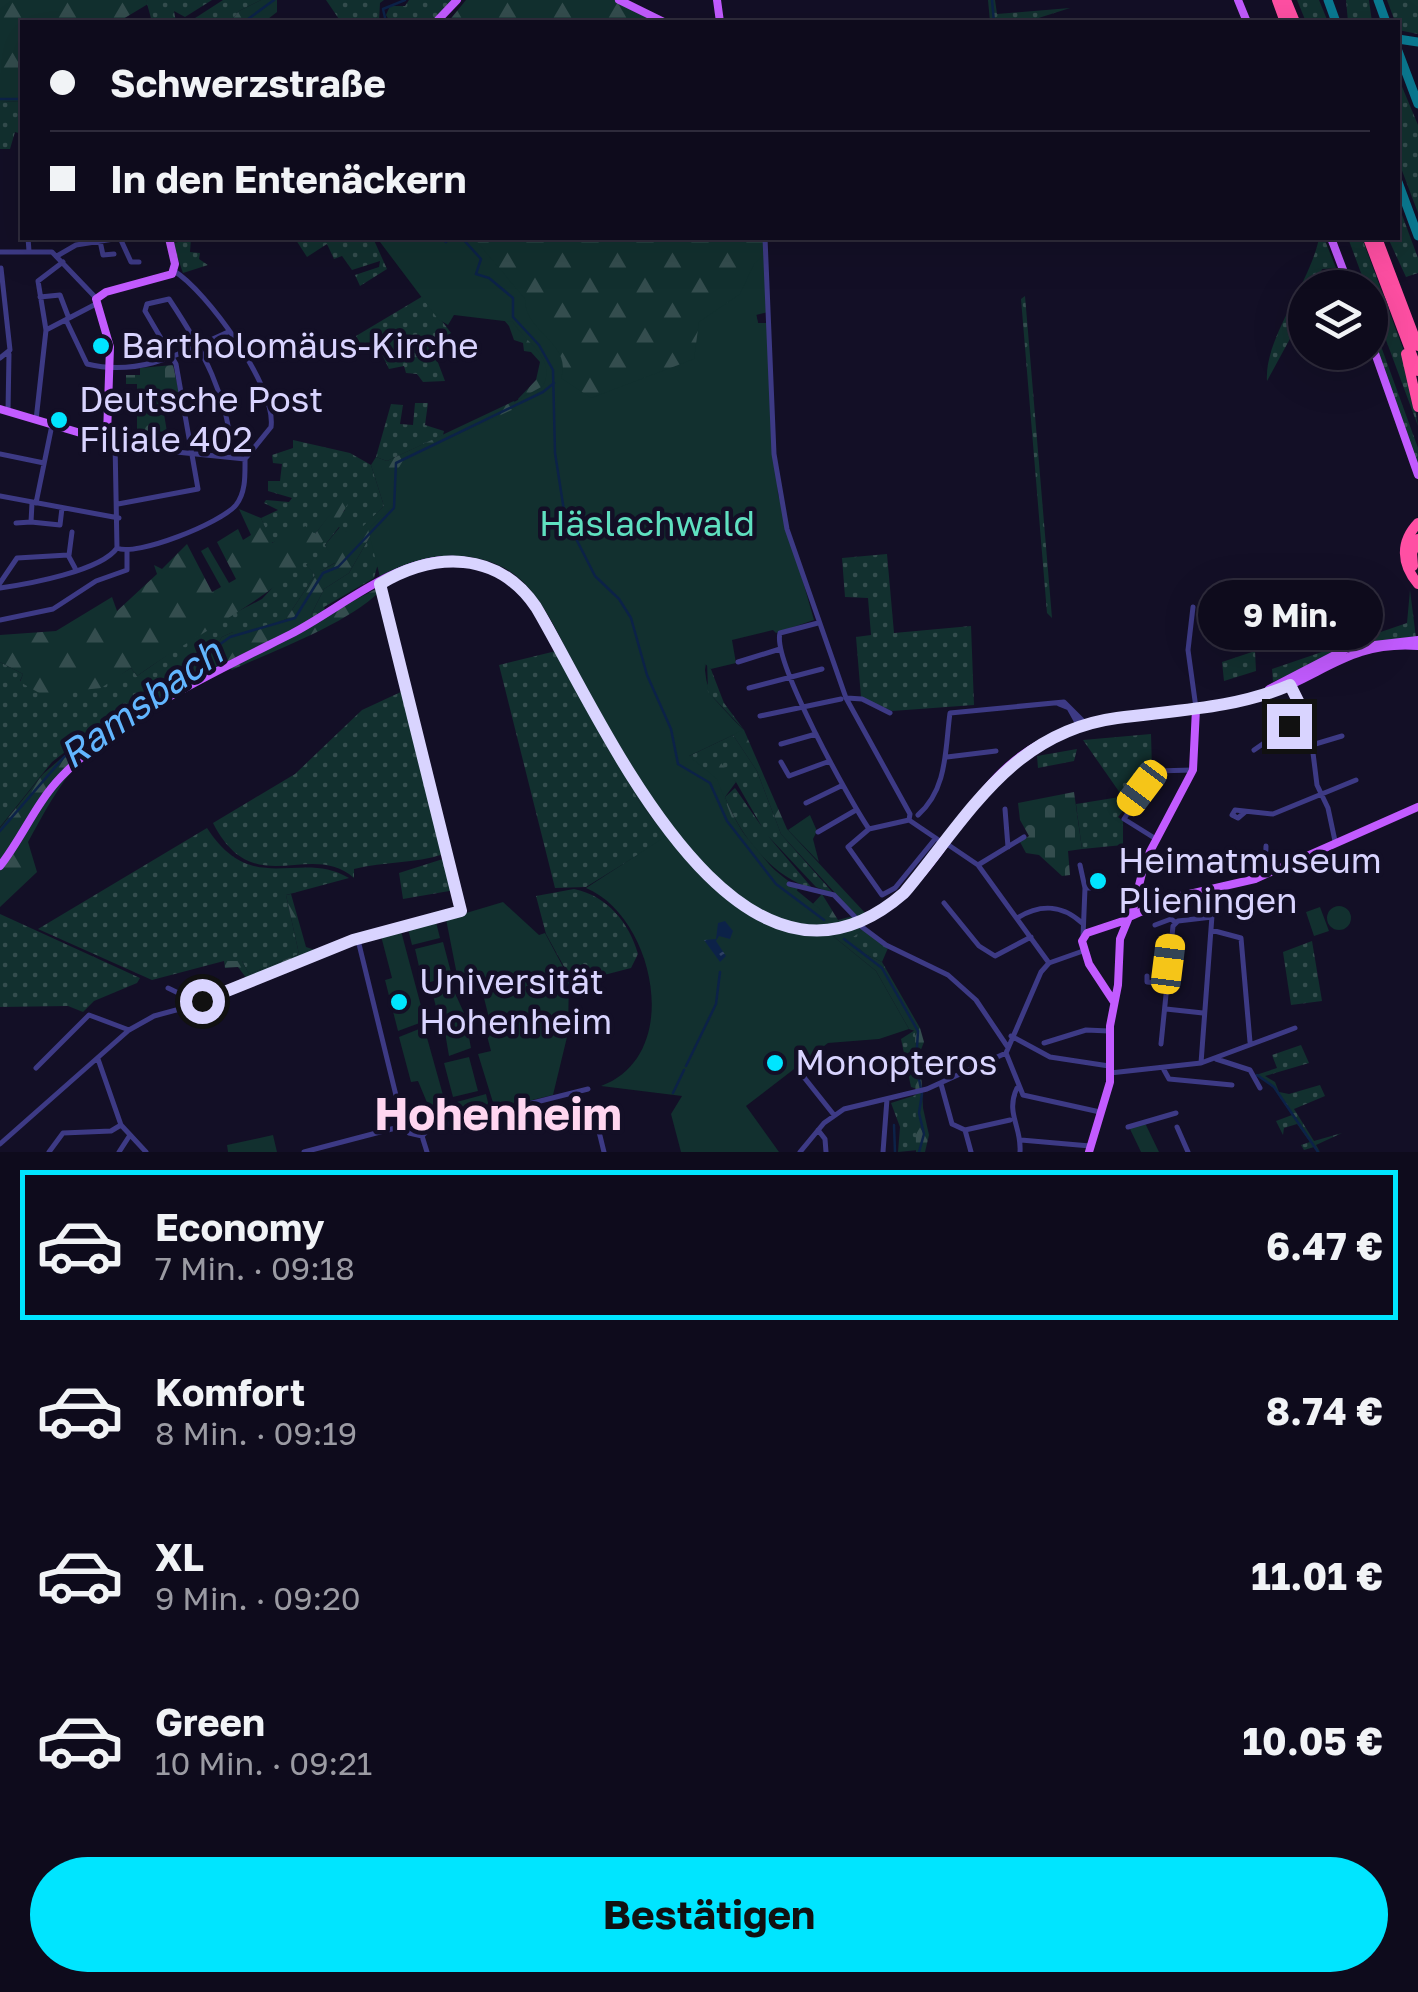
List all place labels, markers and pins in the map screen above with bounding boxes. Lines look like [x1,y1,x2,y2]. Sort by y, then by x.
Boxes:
place label: Bartholomäus-Kirche [121,324,478,366]
marker: Bartholomäus-Kirche [90,335,112,357]
place label: Deutsche Post Filiale 402 [79,378,323,460]
marker: Deutsche Post Filiale 402 [48,409,70,431]
place label: Heimatmuseum Plieningen [1118,839,1382,921]
marker: Heimatmuseum Plieningen [1087,870,1109,892]
place label: Universität Hohenheim [419,960,612,1042]
marker: Universität Hohenheim [388,991,410,1013]
place label: Monopteros [795,1041,997,1083]
marker: Monopteros [764,1052,786,1074]

